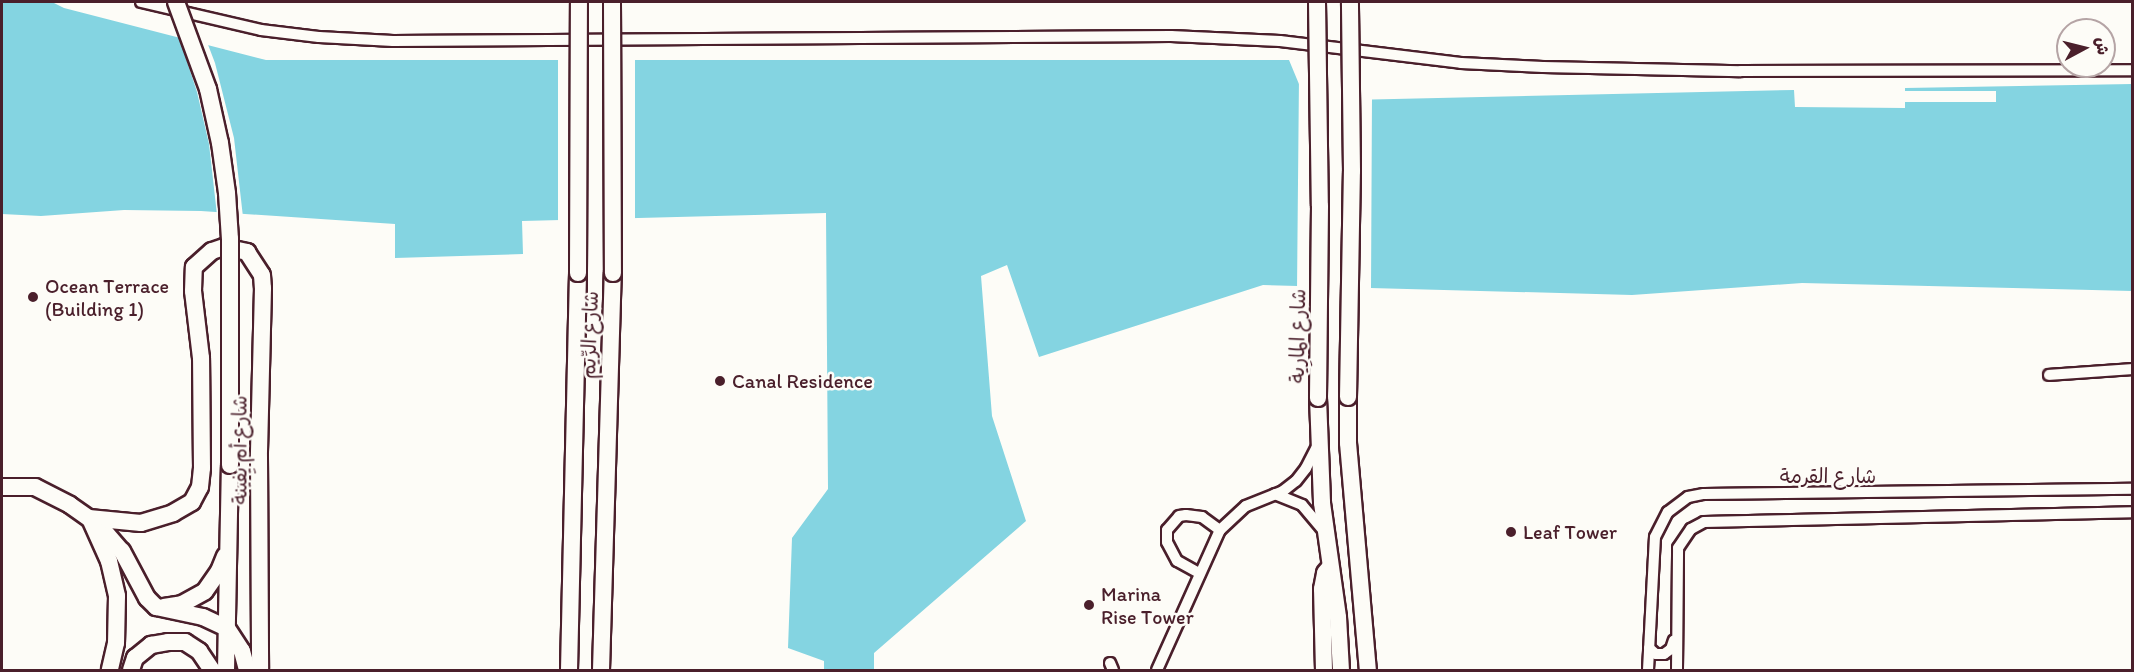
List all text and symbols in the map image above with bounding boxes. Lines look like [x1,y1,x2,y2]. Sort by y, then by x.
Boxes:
north arrow [2056,18,2116,78]
text: ش [2092,36,2113,56]
place label: Ocean Terrace (Building 1) [45,274,166,321]
street label: شارع المارِية [1285,289,1311,383]
marker: Ocean Terrace (Building 1) [26,290,40,304]
street label: شارع الرِّيم [576,291,604,379]
place label: Canal Residence [732,369,873,393]
marker: Canal Residence [713,374,727,388]
street label: شارع أم يِفينة [228,396,252,504]
street label: شارع القرمة [1780,464,1876,488]
place label: Leaf Tower [1523,520,1615,544]
marker: Leaf Tower [1504,525,1518,539]
place label: Marina Rise Tower [1101,582,1191,629]
marker: Marina Rise Tower [1082,598,1096,612]

